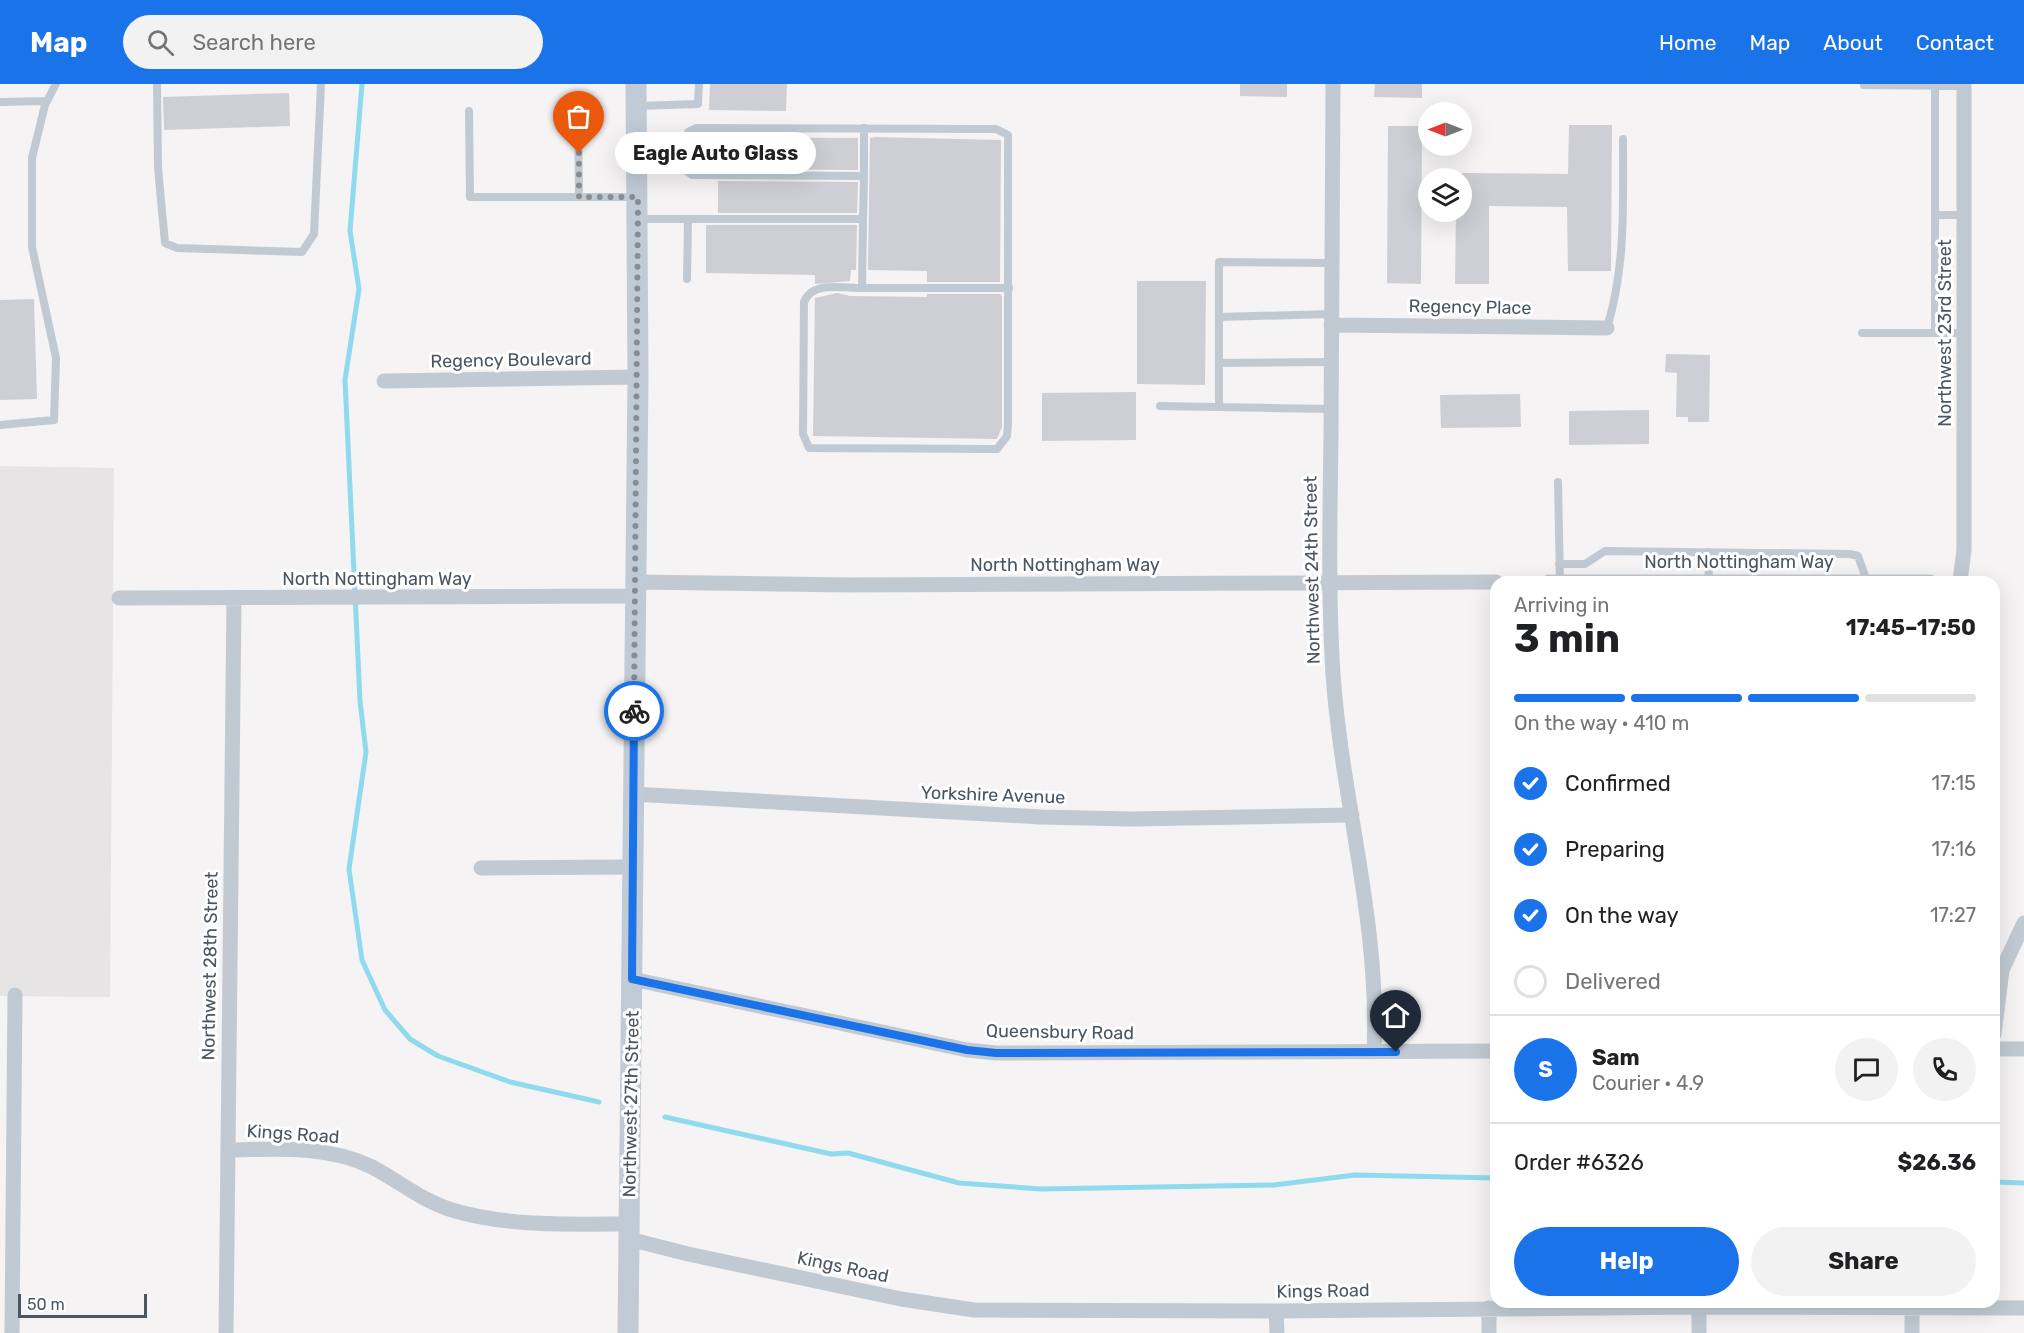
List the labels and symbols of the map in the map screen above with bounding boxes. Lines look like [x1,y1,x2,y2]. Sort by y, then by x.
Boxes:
pin [553,91,604,153]
north arrow [1418,102,1472,156]
callout: Eagle Auto Glass [615,132,816,174]
street label: Northwest 23rd Street [1934,239,1956,427]
street label: Regency Place [1408,295,1532,319]
street label: Regency Boulevard [430,348,592,372]
street label: Northwest 24th Street [1299,476,1325,664]
street label: North Nottingham Way [1644,551,1834,573]
street label: North Nottingham Way [970,554,1160,576]
street label: North Nottingham Way [282,568,472,590]
courier [604,681,664,741]
street label: Yorkshire Avenue [920,781,1066,809]
street label: Northwest 28th Street [197,871,223,1061]
pin [1370,990,1421,1052]
street label: Northwest 27th Street [618,1010,644,1198]
street label: Queensbury Road [986,1020,1134,1044]
street label: Kings Road [246,1120,340,1148]
street label: Kings Road [795,1247,891,1287]
street label: Kings Road [1276,1279,1370,1303]
scale bar [18,1291,147,1318]

